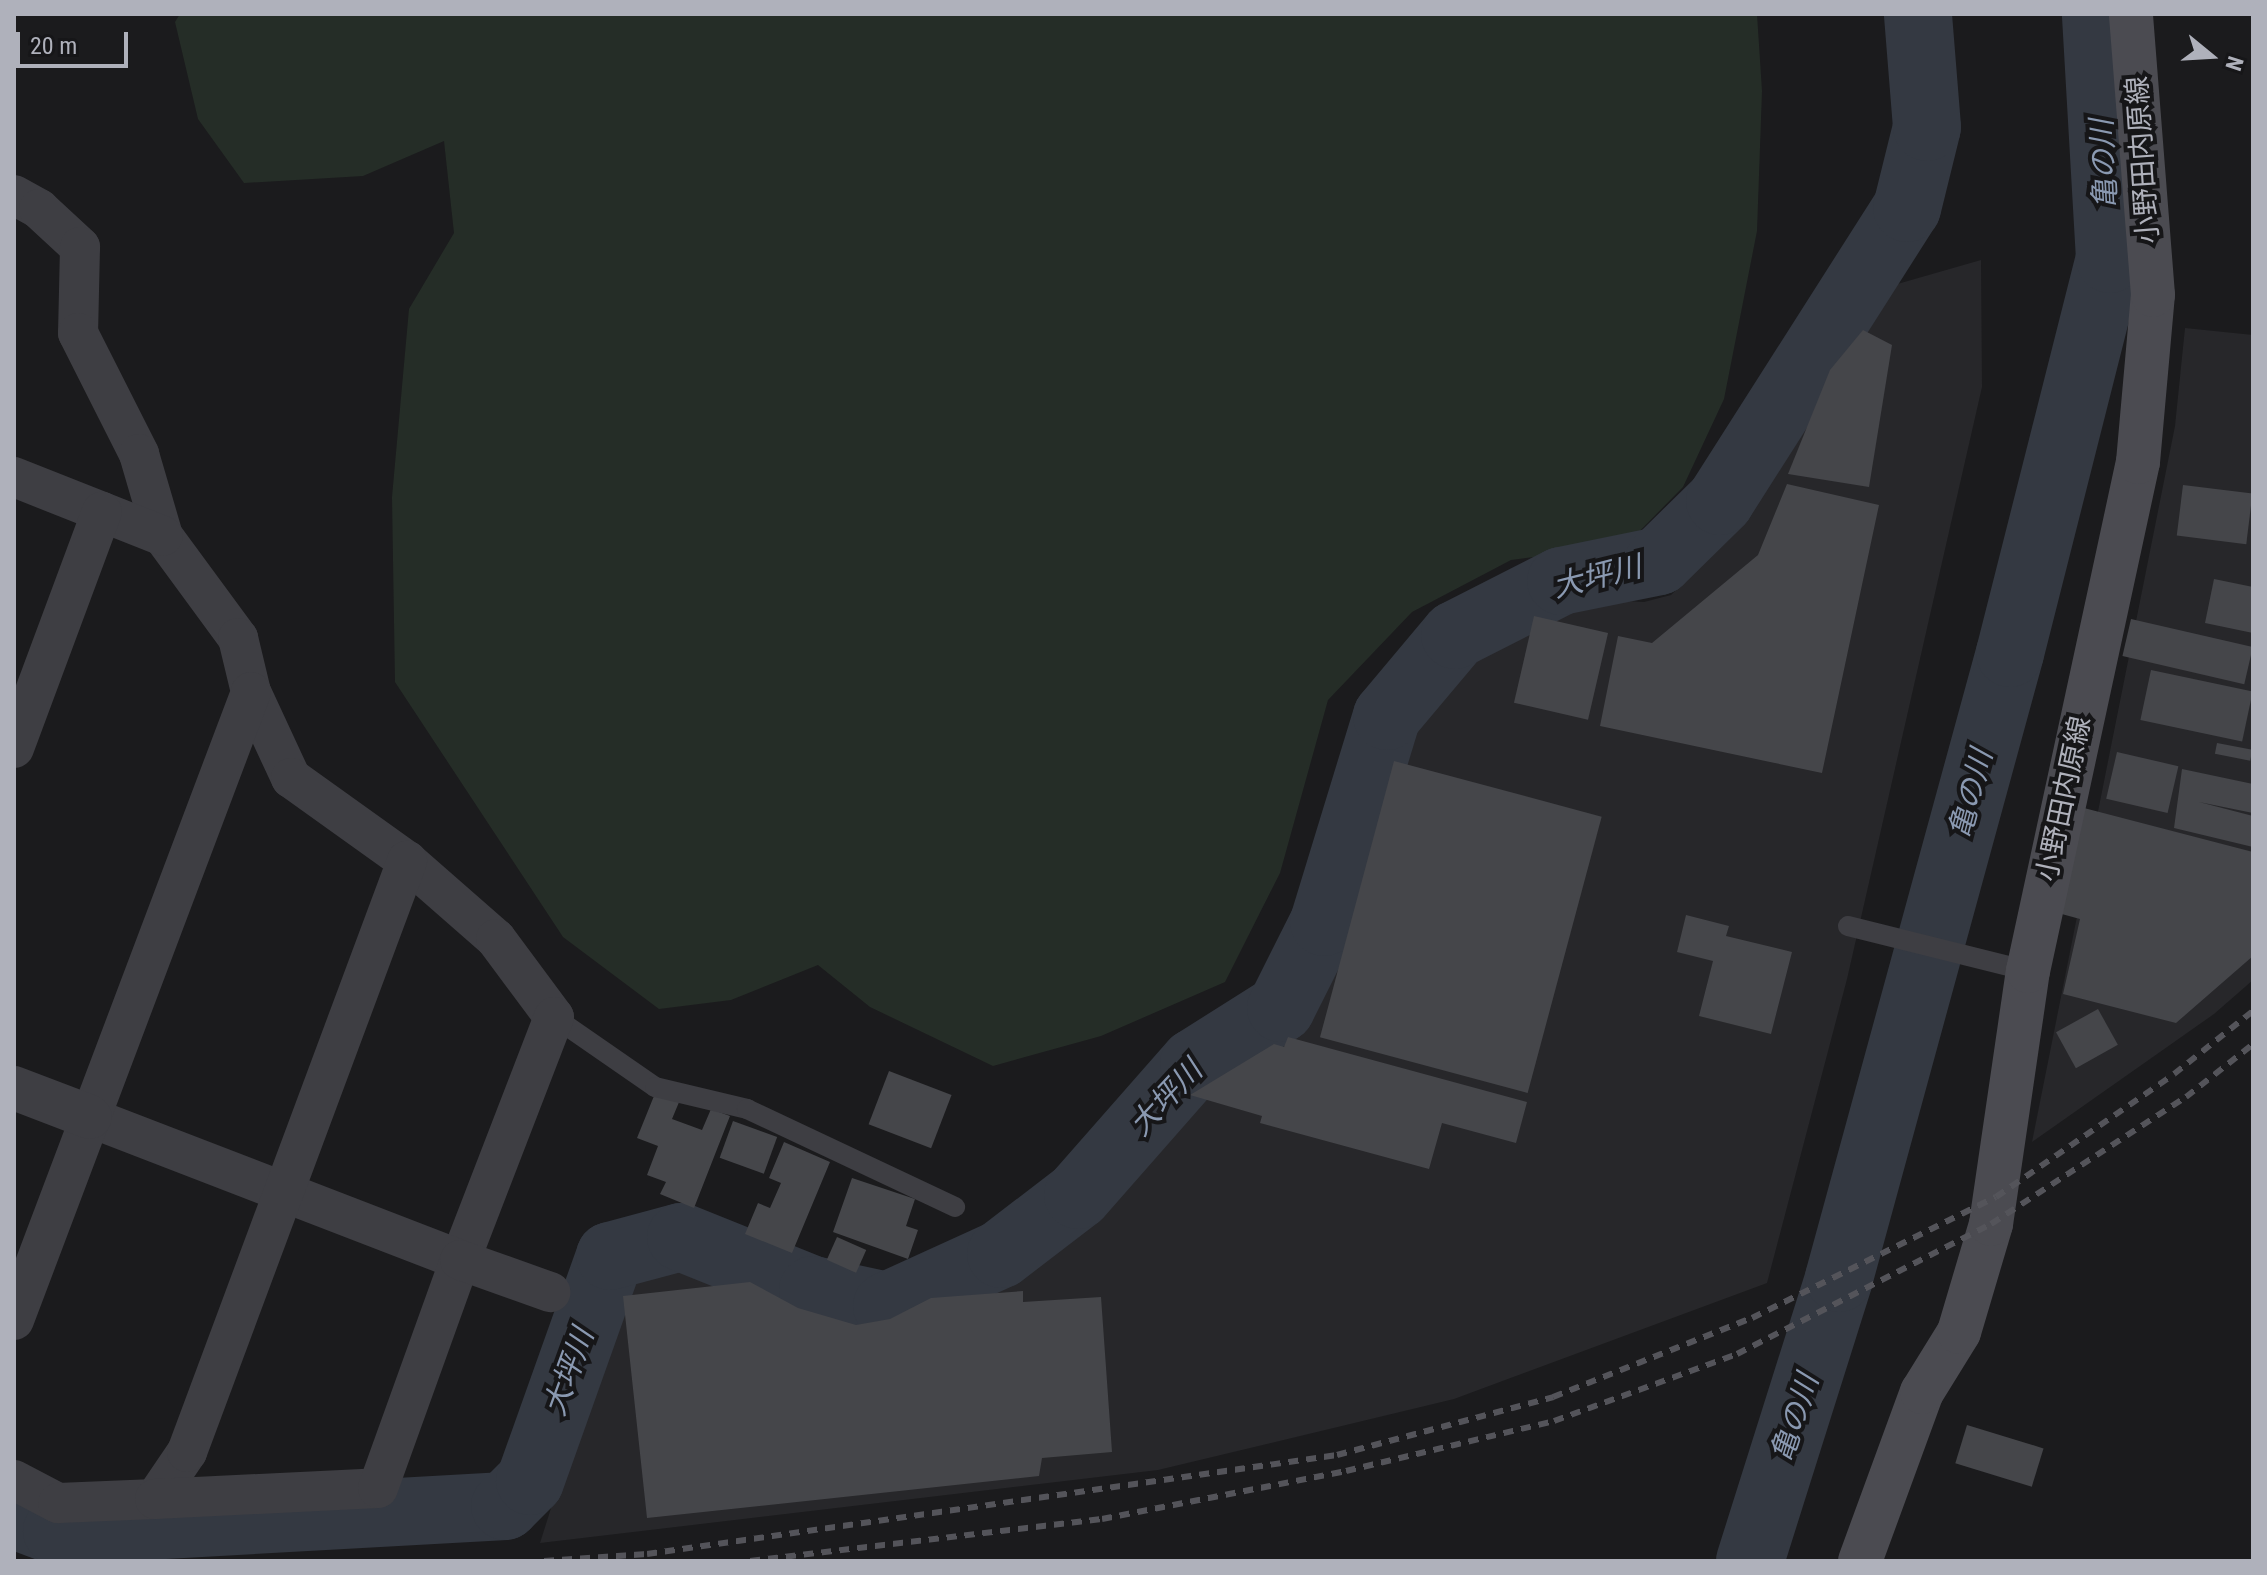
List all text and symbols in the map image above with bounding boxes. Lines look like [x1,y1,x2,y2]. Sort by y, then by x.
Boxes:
scale bar [20,16,132,66]
north arrow [2171,16,2251,96]
text: 20 m [30,32,77,60]
text: N [2220,53,2248,74]
street label: 小野田内原線 [2120,75,2166,245]
water label: 亀の川 [2084,118,2124,210]
water label: 大坪川 [1549,549,1645,605]
street label: 小野田内原線 [2030,713,2098,885]
water label: 亀の川 [1942,746,2000,842]
water label: 大坪川 [1122,1053,1210,1143]
water label: 大坪川 [537,1324,601,1420]
water label: 亀の川 [1764,1370,1826,1466]

